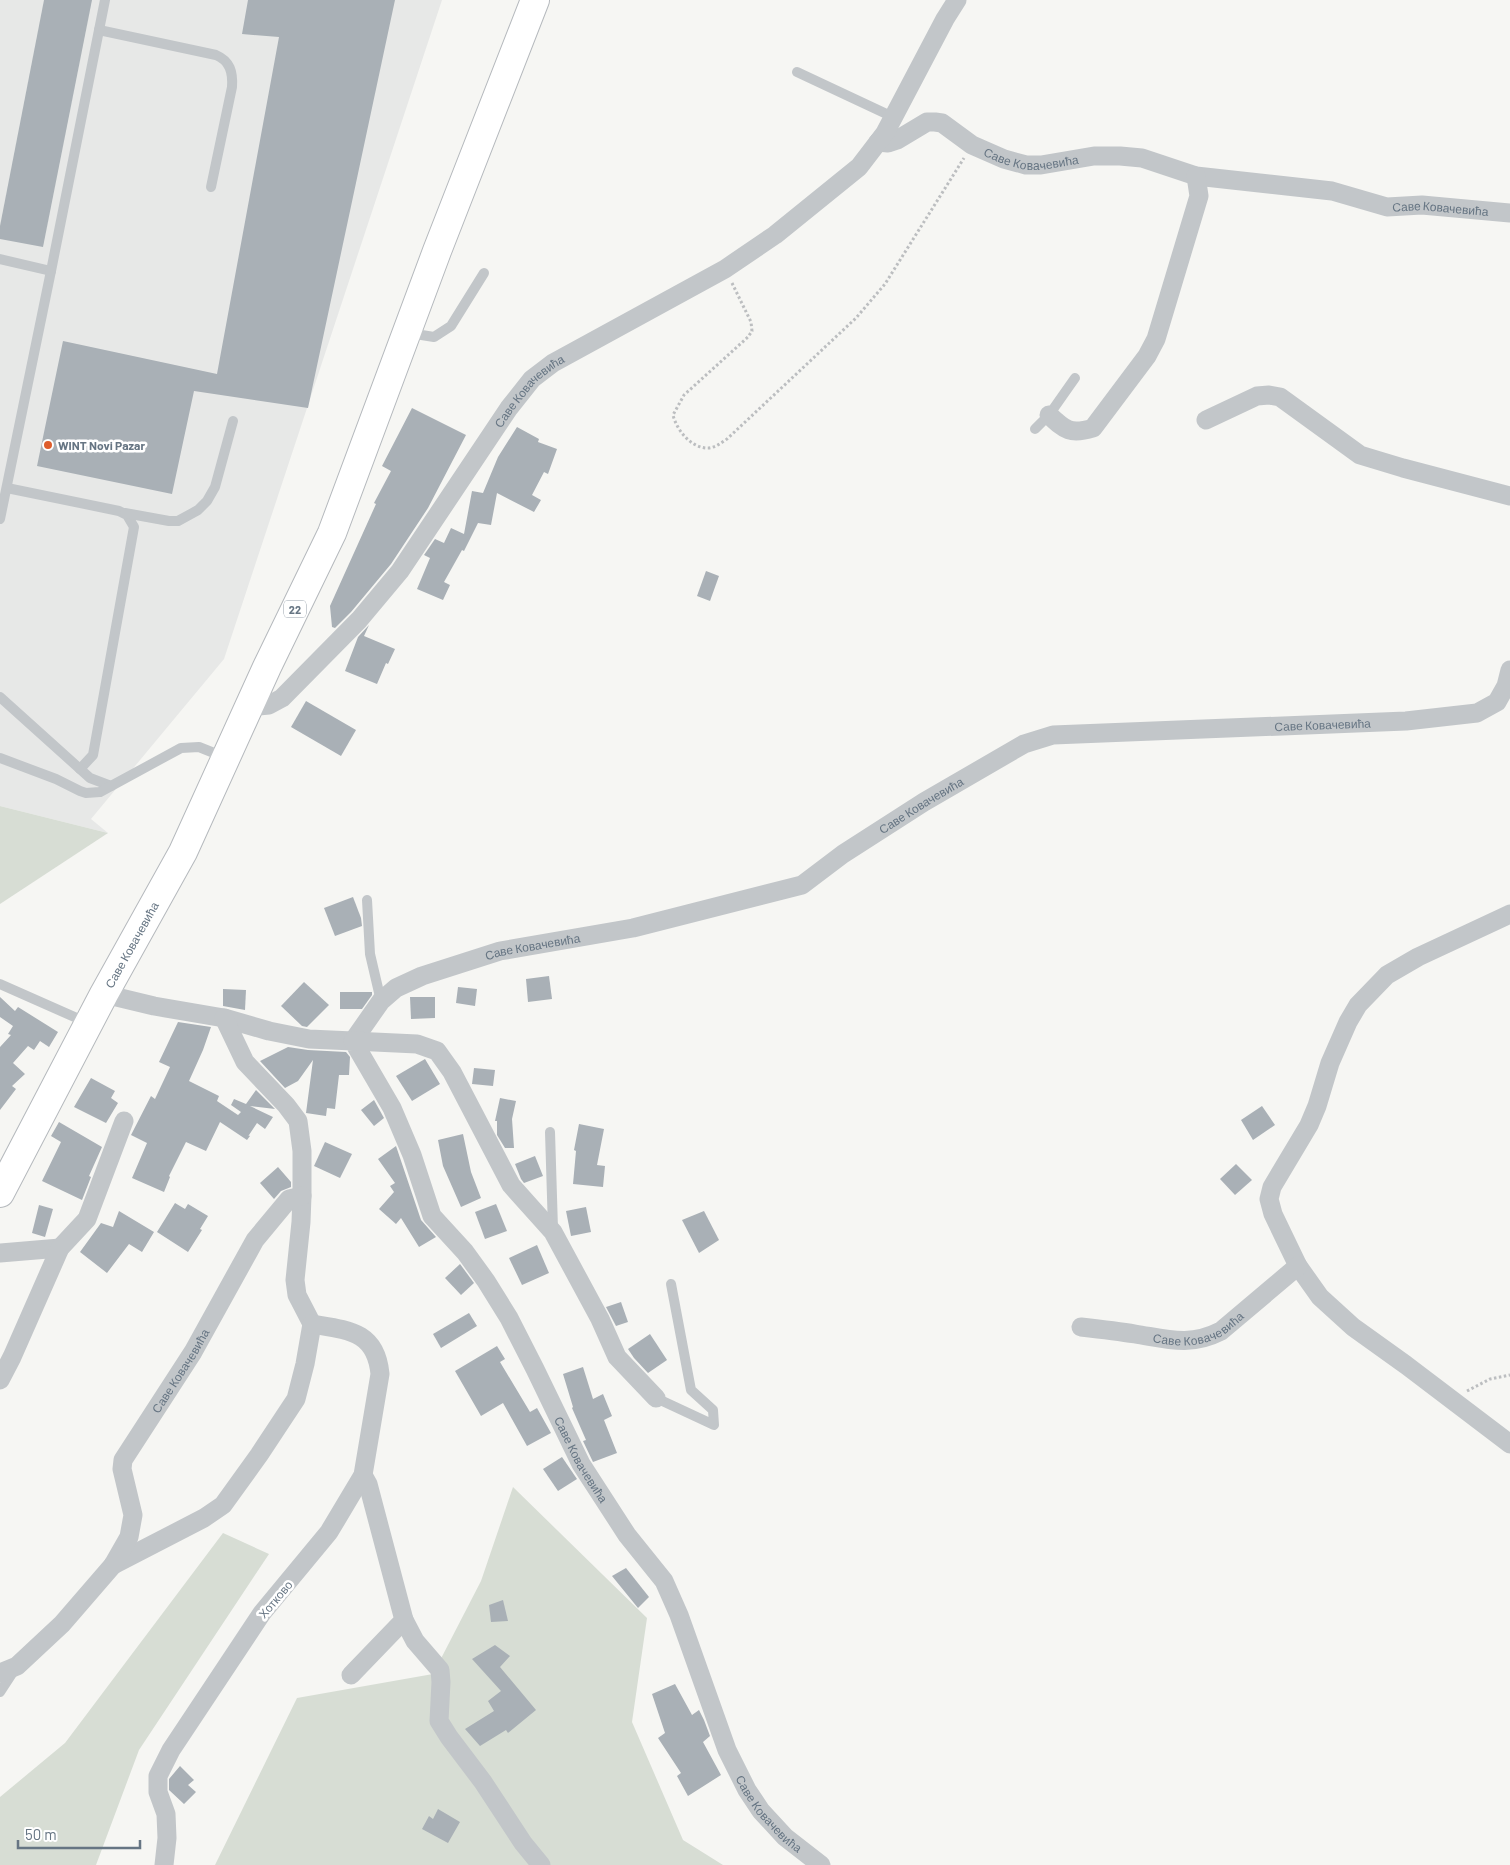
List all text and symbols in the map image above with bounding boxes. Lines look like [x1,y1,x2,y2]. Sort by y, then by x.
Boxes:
street label: Саве Ковачевића [982,144,1080,172]
street label: Саве Ковачевића [1392,198,1490,218]
street label: Саве Ковачевића [491,351,567,430]
place label: WINT Novi Pazar [58,438,145,452]
marker: WINT Novi Pazar [42,439,54,451]
road number: 22 [284,600,306,618]
street label: Саве Ковачевића [1274,715,1371,733]
street label: Саве Ковачевића [876,774,966,836]
street label: Саве Ковачевића [102,899,161,990]
street label: Саве Ковачевића [483,930,581,962]
street label: Саве Ковачевића [1152,1308,1246,1348]
street label: Саве Ковачевића [149,1326,212,1415]
street label: Саве Ковачевића [552,1414,611,1505]
street label: Хотково [255,1577,295,1621]
street label: Саве Ковачевића [734,1773,805,1855]
scale bar [18,1818,140,1850]
text: 50 m [25,1825,57,1843]

